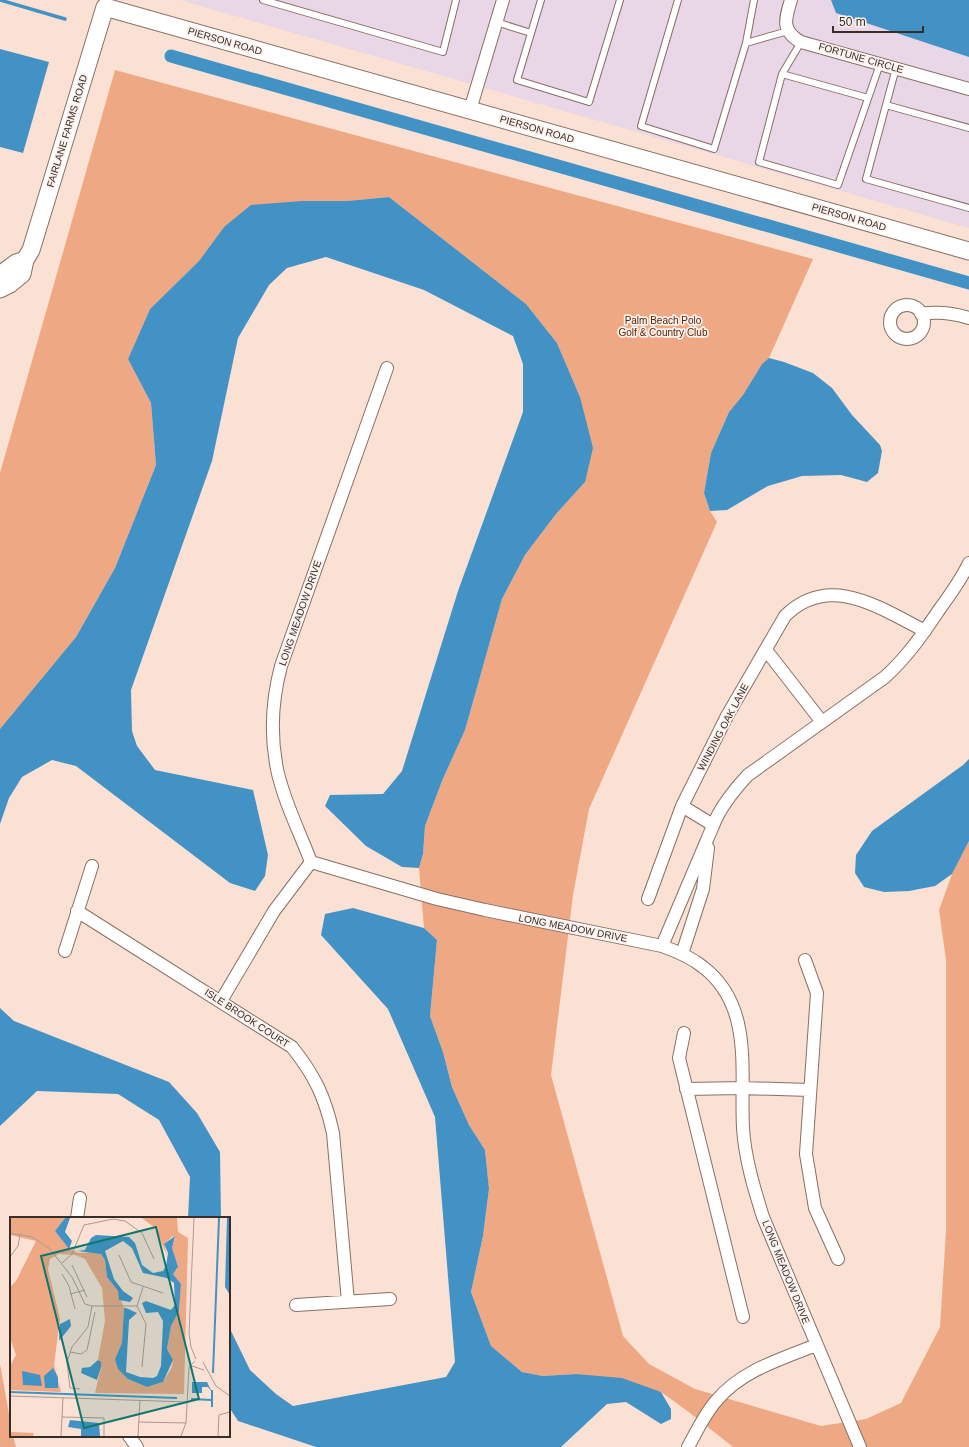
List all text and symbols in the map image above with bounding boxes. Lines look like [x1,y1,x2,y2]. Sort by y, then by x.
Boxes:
scale bar [833,8,923,34]
text: 50 m [839,15,866,29]
street label: PIERSON ROAD [187,25,263,57]
street label: FORTUNE CIRCLE [817,41,905,75]
street label: FAIRLANE FARMS ROAD [45,73,89,189]
street label: PIERSON ROAD [499,113,575,145]
street label: PIERSON ROAD [811,201,887,233]
park label: Palm Beach Polo Golf & Country Club [619,315,708,338]
street label: LONG MEADOW DRIVE [277,559,323,667]
street label: WINDING OAK LANE [695,681,751,773]
street label: LONG MEADOW DRIVE [518,912,629,944]
street label: ISLE BROOK COURT [203,987,291,1049]
inset map [10,1217,230,1437]
street label: LONG MEADOW DRIVE [760,1219,812,1326]

